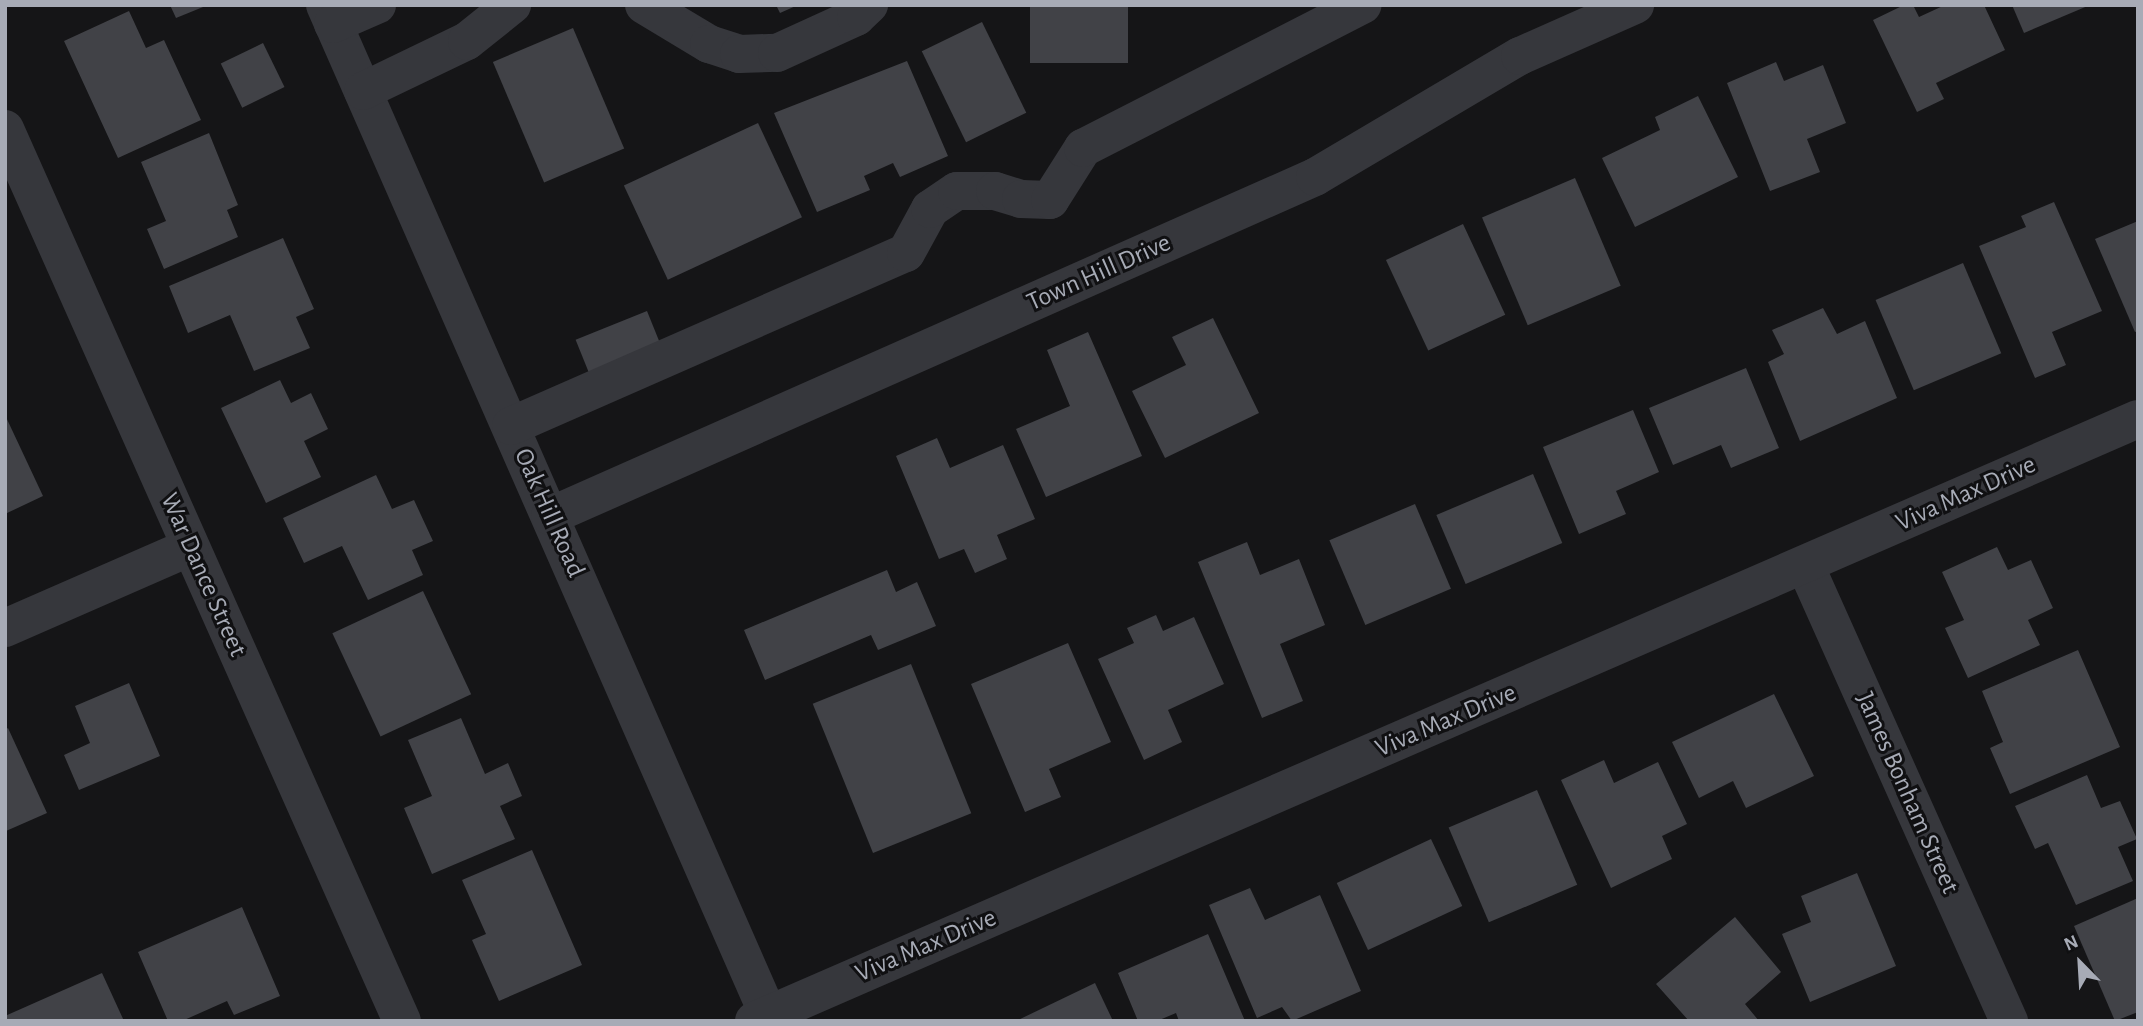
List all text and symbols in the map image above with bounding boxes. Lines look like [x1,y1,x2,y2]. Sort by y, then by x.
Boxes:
street label: Town Hill Drive [1022,227,1176,319]
street label: Oak Hill Road [507,444,591,582]
street label: Viva Max Drive [1891,449,2041,539]
street label: War Dance Street [153,488,253,662]
street label: Viva Max Drive [1371,677,1521,765]
street label: James Bonham Street [1849,687,1965,899]
street label: Viva Max Drive [851,902,1001,990]
north arrow [2045,928,2115,998]
text: N [2061,932,2081,955]

